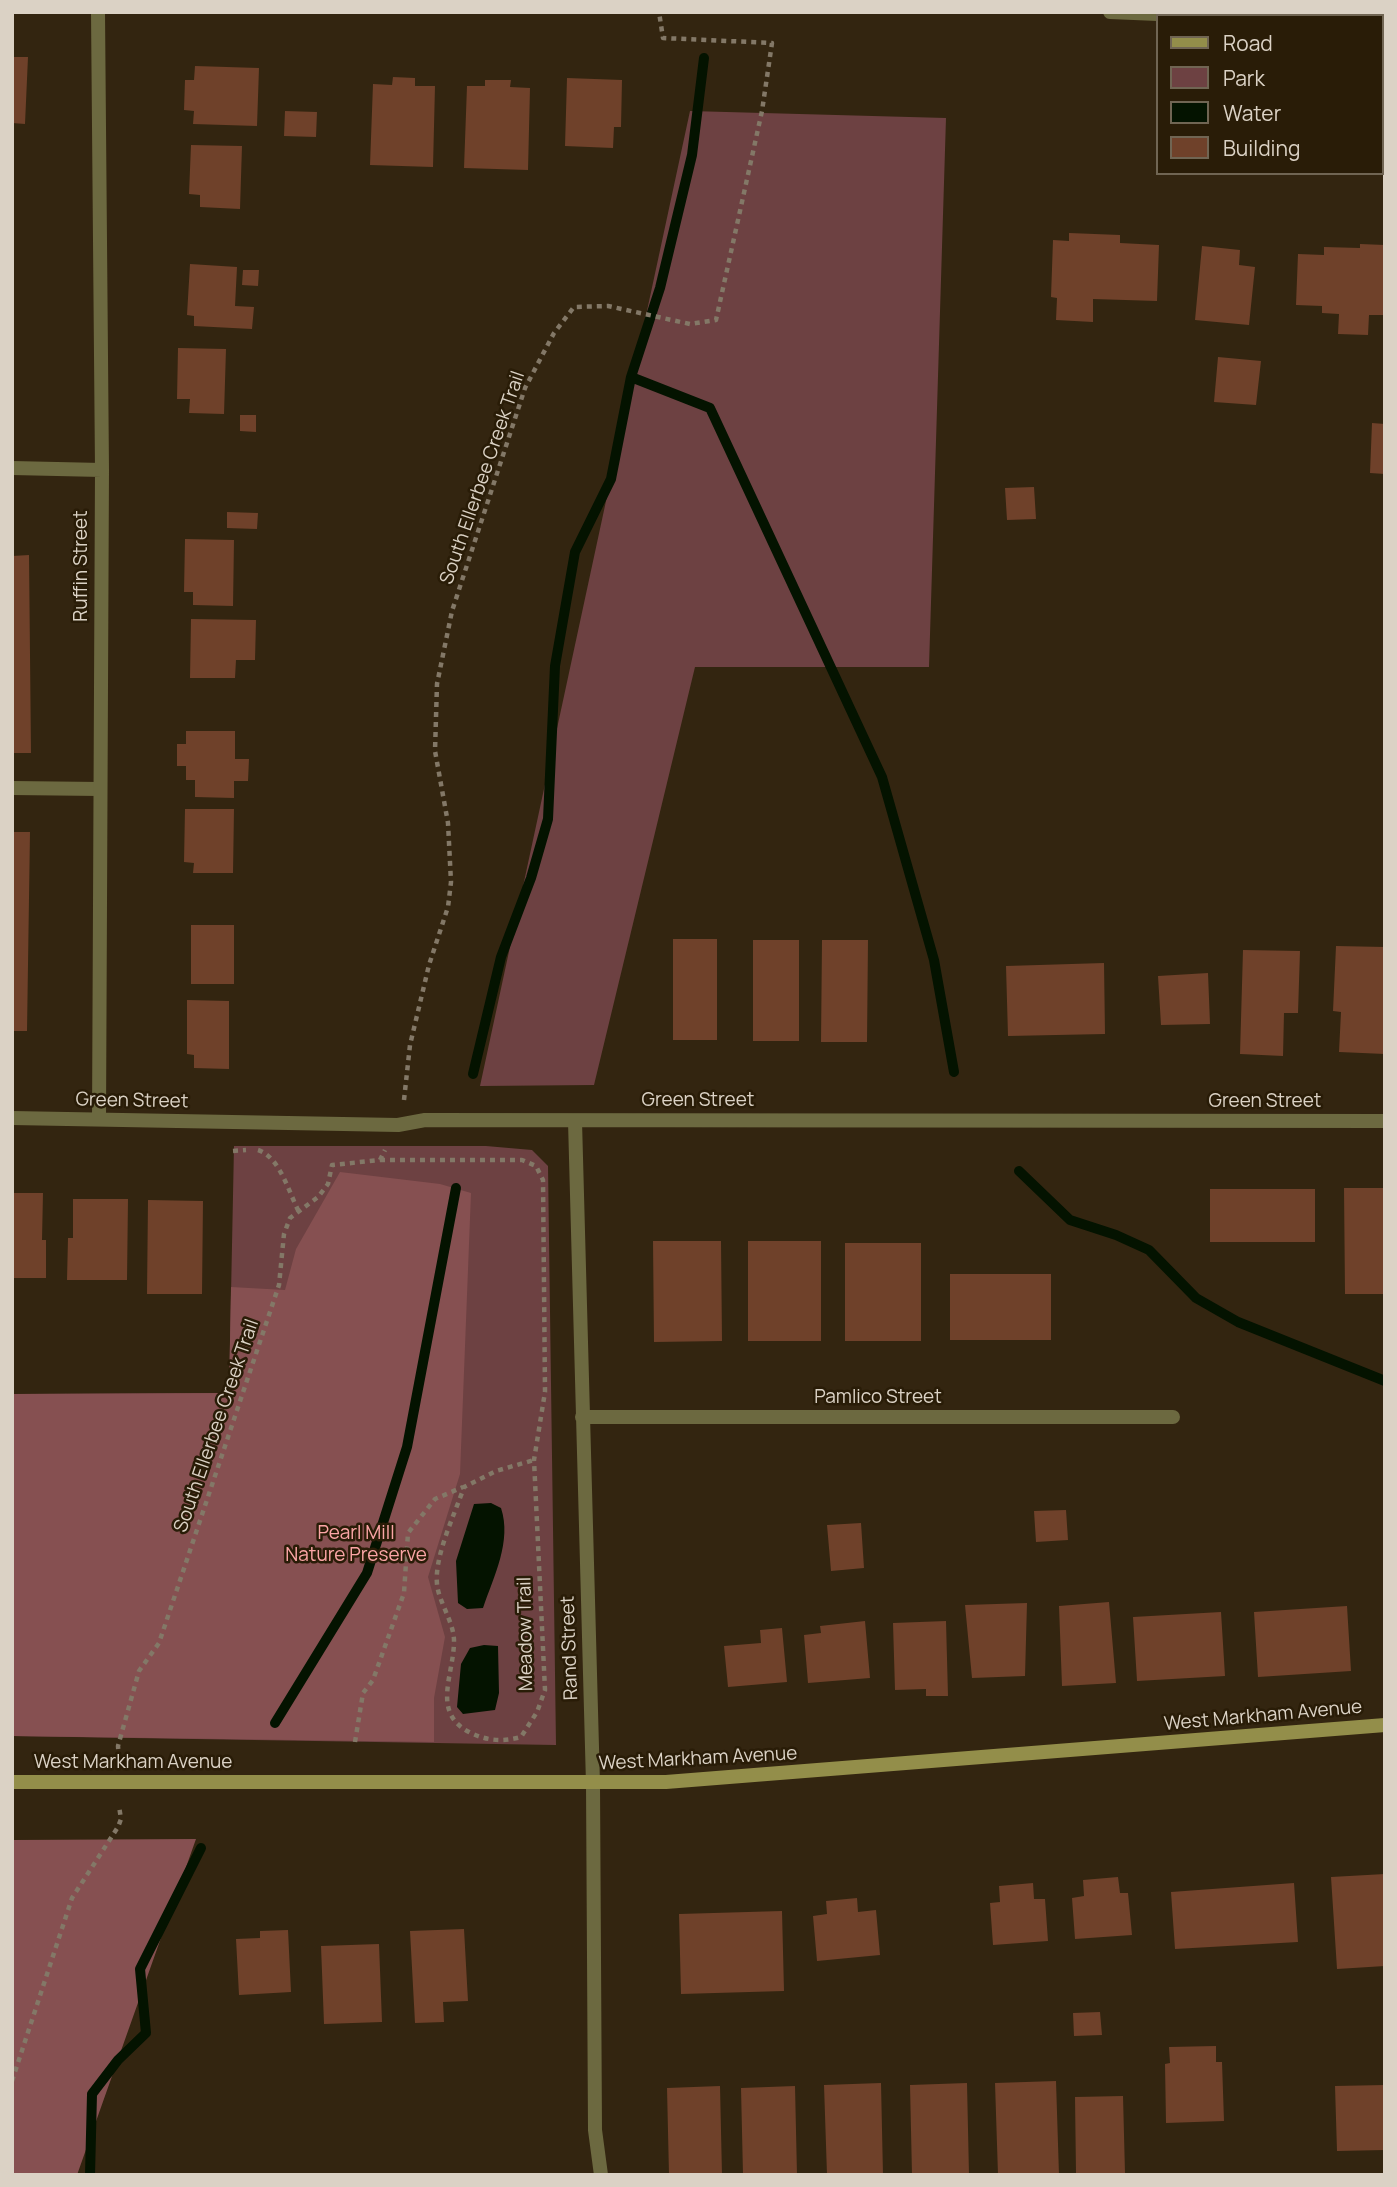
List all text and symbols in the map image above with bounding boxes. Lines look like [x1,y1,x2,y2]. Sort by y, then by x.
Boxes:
legend [1156,14,1383,175]
text: Road [1223,29,1273,57]
text: Park [1223,64,1265,92]
text: Water [1223,99,1281,127]
text: Building [1223,134,1300,162]
street label: South Ellerbee Creek Trail [436,368,530,588]
street label: Ruffin Street [71,510,93,622]
street label: Green Street [75,1089,189,1113]
street label: Green Street [642,1090,754,1112]
street label: Green Street [1209,1091,1321,1113]
street label: South Ellerbee Creek Trail [170,1316,264,1536]
street label: Pamlico Street [814,1387,942,1409]
park label: Pearl Mill Nature Preserve [285,1523,427,1567]
street label: Meadow Trail [514,1577,538,1691]
street label: Rand Street [557,1595,583,1701]
street label: West Markham Avenue [1163,1696,1363,1736]
street label: West Markham Avenue [598,1742,798,1776]
street label: West Markham Avenue [34,1752,232,1774]

